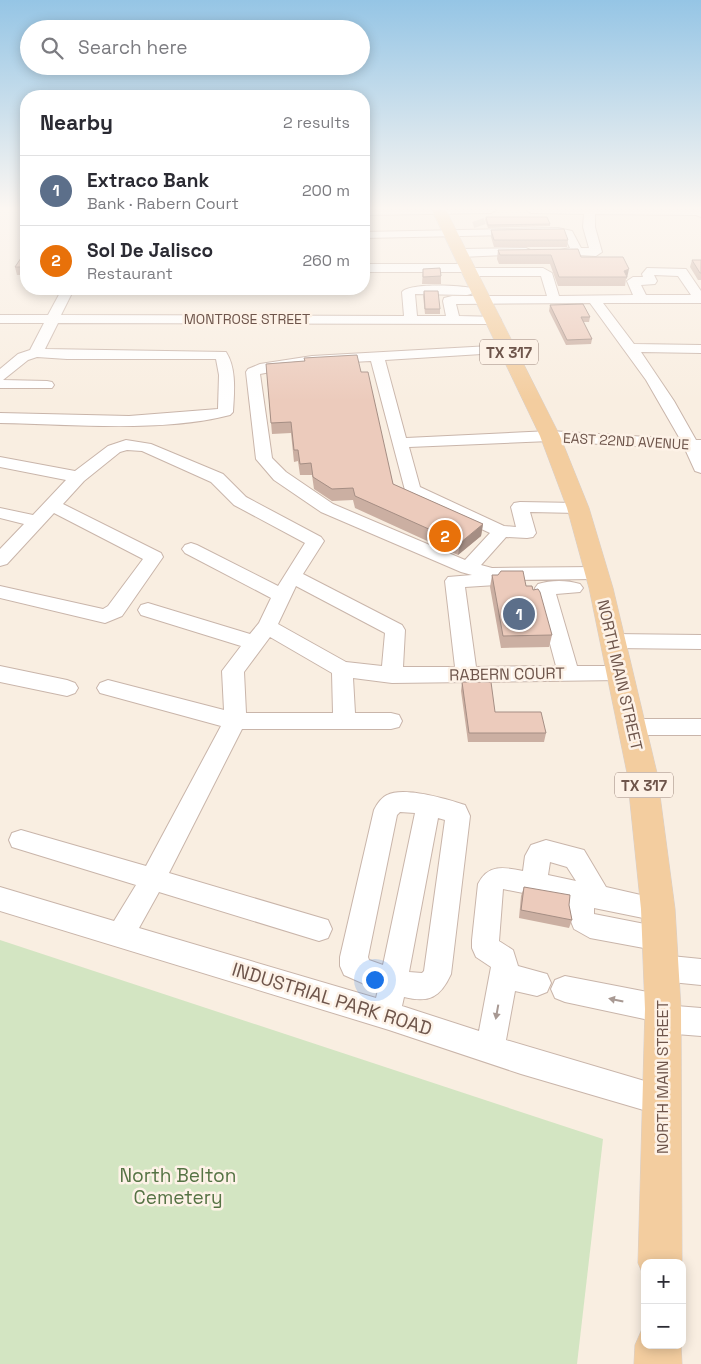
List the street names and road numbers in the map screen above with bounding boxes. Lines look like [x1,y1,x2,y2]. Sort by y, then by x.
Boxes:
street label: MONTROSE STREET [184,310,310,328]
road number: TX 317 [480,340,538,364]
street label: EAST 22ND AVENUE [562,429,690,453]
street label: NORTH MAIN STREET [592,598,648,752]
street label: RABERN COURT [449,662,565,686]
road number: TX 317 [615,772,673,798]
street label: INDUSTRIAL PARK ROAD [229,957,435,1041]
street label: NORTH MAIN STREET [652,1000,673,1154]

